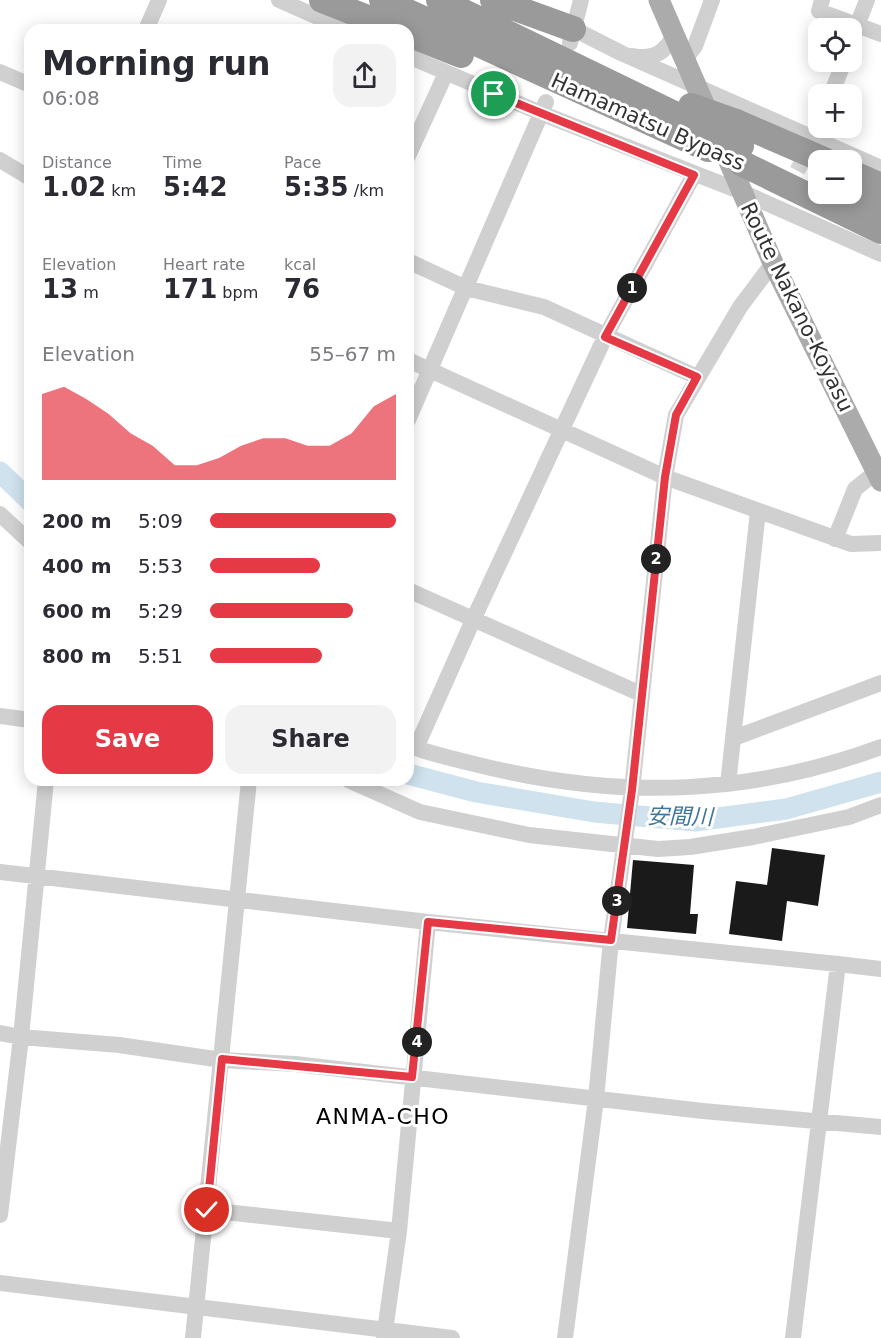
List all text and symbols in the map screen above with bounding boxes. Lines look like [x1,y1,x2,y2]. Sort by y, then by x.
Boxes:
map controls [808,18,862,204]
button: locate [808,18,862,72]
text: Morning run [42,44,270,83]
button: share [333,44,396,107]
pin [468,68,519,119]
street label: Hamamatsu Bypass [547,68,749,176]
icon: arrive [477,77,510,110]
button: + [808,84,862,138]
text: 06:08 [42,86,100,110]
button: − [808,150,862,204]
text: Distance [42,153,112,172]
text: Time [163,153,202,172]
text: Pace [284,153,321,172]
text: 1.02 [42,172,106,202]
text: 5:42 [163,172,228,202]
text: 5:35 [284,172,349,202]
text: km [106,181,136,200]
text: /km [349,181,384,200]
street label: Route Nakano-Koyasu [736,198,858,416]
text: Elevation [42,255,116,274]
text: Heart rate [163,255,245,274]
text: kcal [284,255,316,274]
pin: 1 [617,273,647,303]
text: 13 [42,274,78,304]
text: 171 [163,274,217,304]
text: 76 [284,274,320,304]
text: 1 [626,278,638,297]
text: m [78,283,99,302]
text: bpm [217,283,258,302]
text: Elevation [42,342,135,366]
text: 55–67 m [309,342,396,366]
text: 200 m [42,509,112,533]
text: 5:09 [138,509,183,533]
pin: 2 [641,544,671,574]
text: 2 [650,549,662,568]
text: 400 m [42,554,112,578]
text: 5:53 [138,554,183,578]
text: 600 m [42,599,112,623]
text: 5:29 [138,599,183,623]
text: 800 m [42,644,112,668]
text: 5:51 [138,644,183,668]
button: Save [42,705,213,774]
button: Share [225,705,396,774]
water label: 安間川 [647,803,715,830]
pin: 3 [602,886,632,916]
text: 3 [611,891,623,910]
pin: 4 [402,1027,432,1057]
text: 4 [411,1032,423,1051]
district label: ANMA-CHO [316,1104,450,1129]
pin [181,1184,232,1235]
icon: check [190,1193,223,1226]

